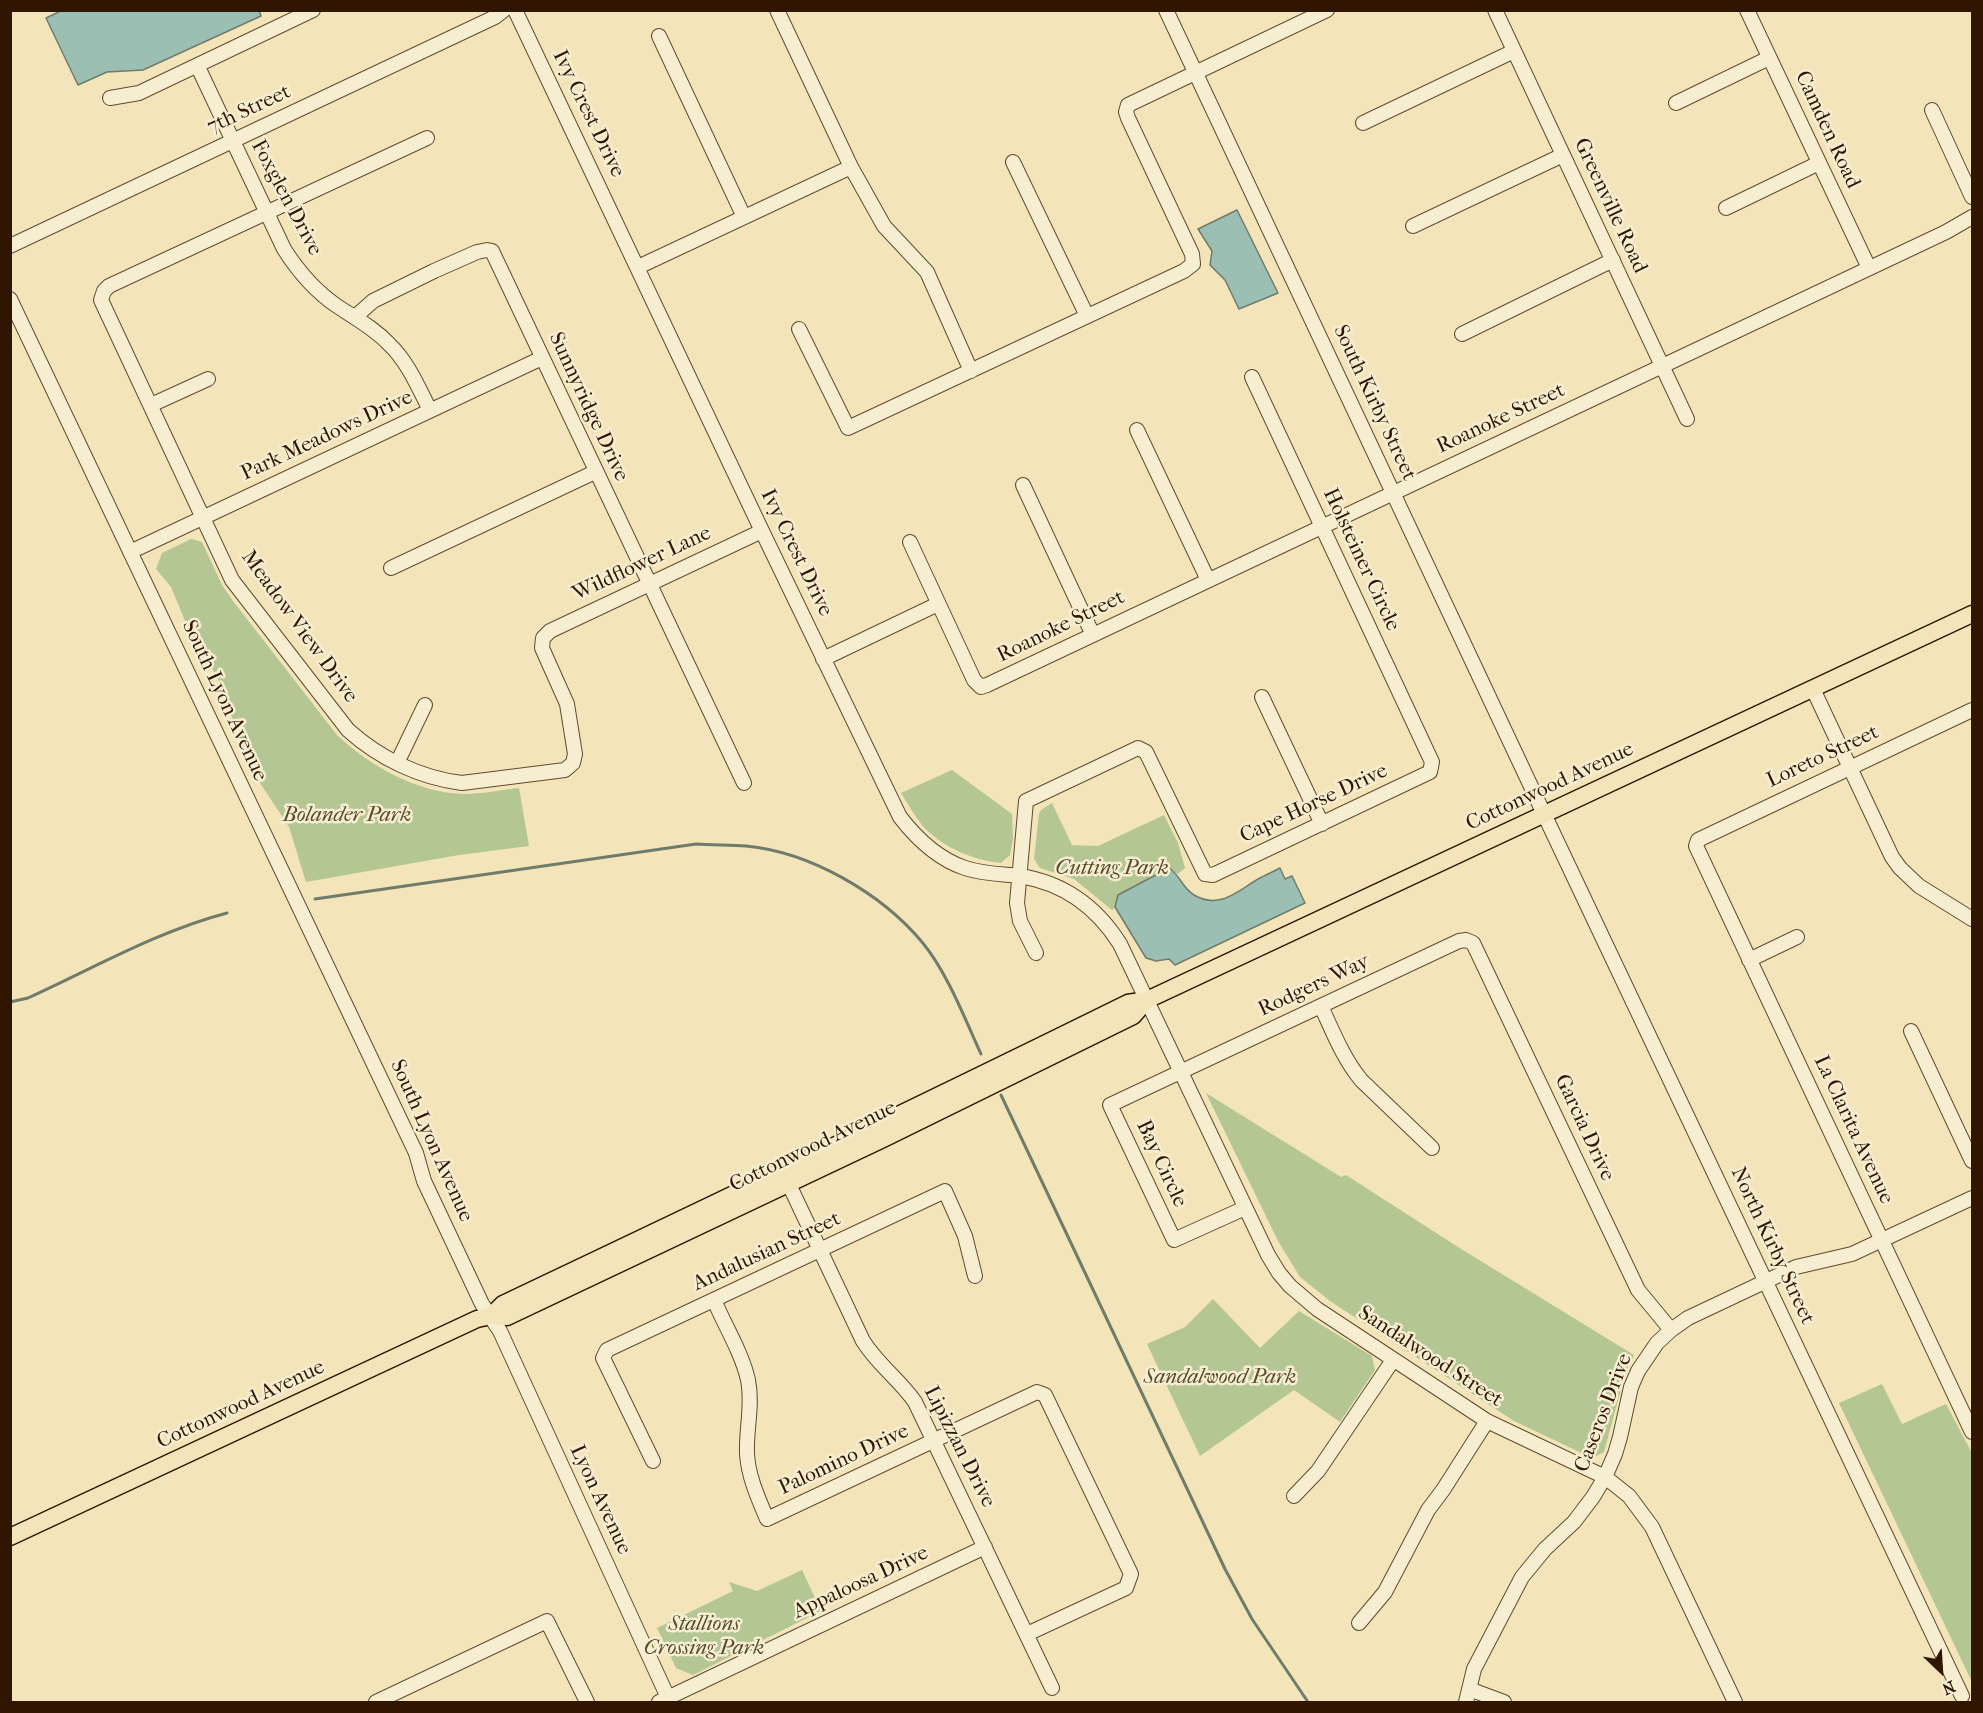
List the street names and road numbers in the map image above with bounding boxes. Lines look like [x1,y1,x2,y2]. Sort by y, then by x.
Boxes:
street label: Ivy Crest Drive [546,46,630,182]
street label: Camden Road [1789,67,1865,193]
street label: 7th Street [203,80,295,140]
street label: Greenville Road [1568,134,1652,278]
street label: Foxglen Drive [245,136,327,260]
street label: South Kirby Street [1327,321,1421,485]
street label: Sunnyridge Drive [542,329,634,485]
street label: Roanoke Street [1433,378,1569,460]
street label: Park Meadows Drive [237,385,417,487]
street label: Ivy Crest Drive [754,485,838,621]
street label: Holsteiner Circle [1317,485,1405,635]
street label: Wildflower Lane [569,521,715,607]
street label: Meadow View Drive [235,546,363,708]
street label: Roanoke Street [993,585,1129,669]
street label: South Lyon Avenue [176,616,272,786]
street label: Loreto Street [1763,720,1883,794]
street label: Cottonwood Avenue [1462,737,1638,837]
street label: Cape Horse Drive [1236,759,1392,849]
street label: Rodgers Way [1254,949,1374,1023]
street label: La Clarita Avenue [1808,1052,1898,1208]
street label: South Lyon Avenue [384,1056,478,1226]
street label: Garcia Drive [1548,1071,1620,1185]
street label: Cottonwood Avenue [726,1096,900,1198]
street label: Bay Circle [1130,1117,1192,1211]
street label: North Kirby Street [1724,1163,1820,1329]
street label: Andalusian Street [689,1207,845,1297]
street label: Sandalwood Street [1353,1301,1507,1413]
street label: Caseros Drive [1570,1350,1638,1476]
street label: Cottonwood Avenue [153,1355,329,1455]
street label: Lipizzan Drive [918,1382,1000,1512]
street label: Palomino Drive [775,1419,913,1501]
street label: Lyon Avenue [564,1441,636,1559]
street label: Appaloosa Drive [789,1541,933,1625]

